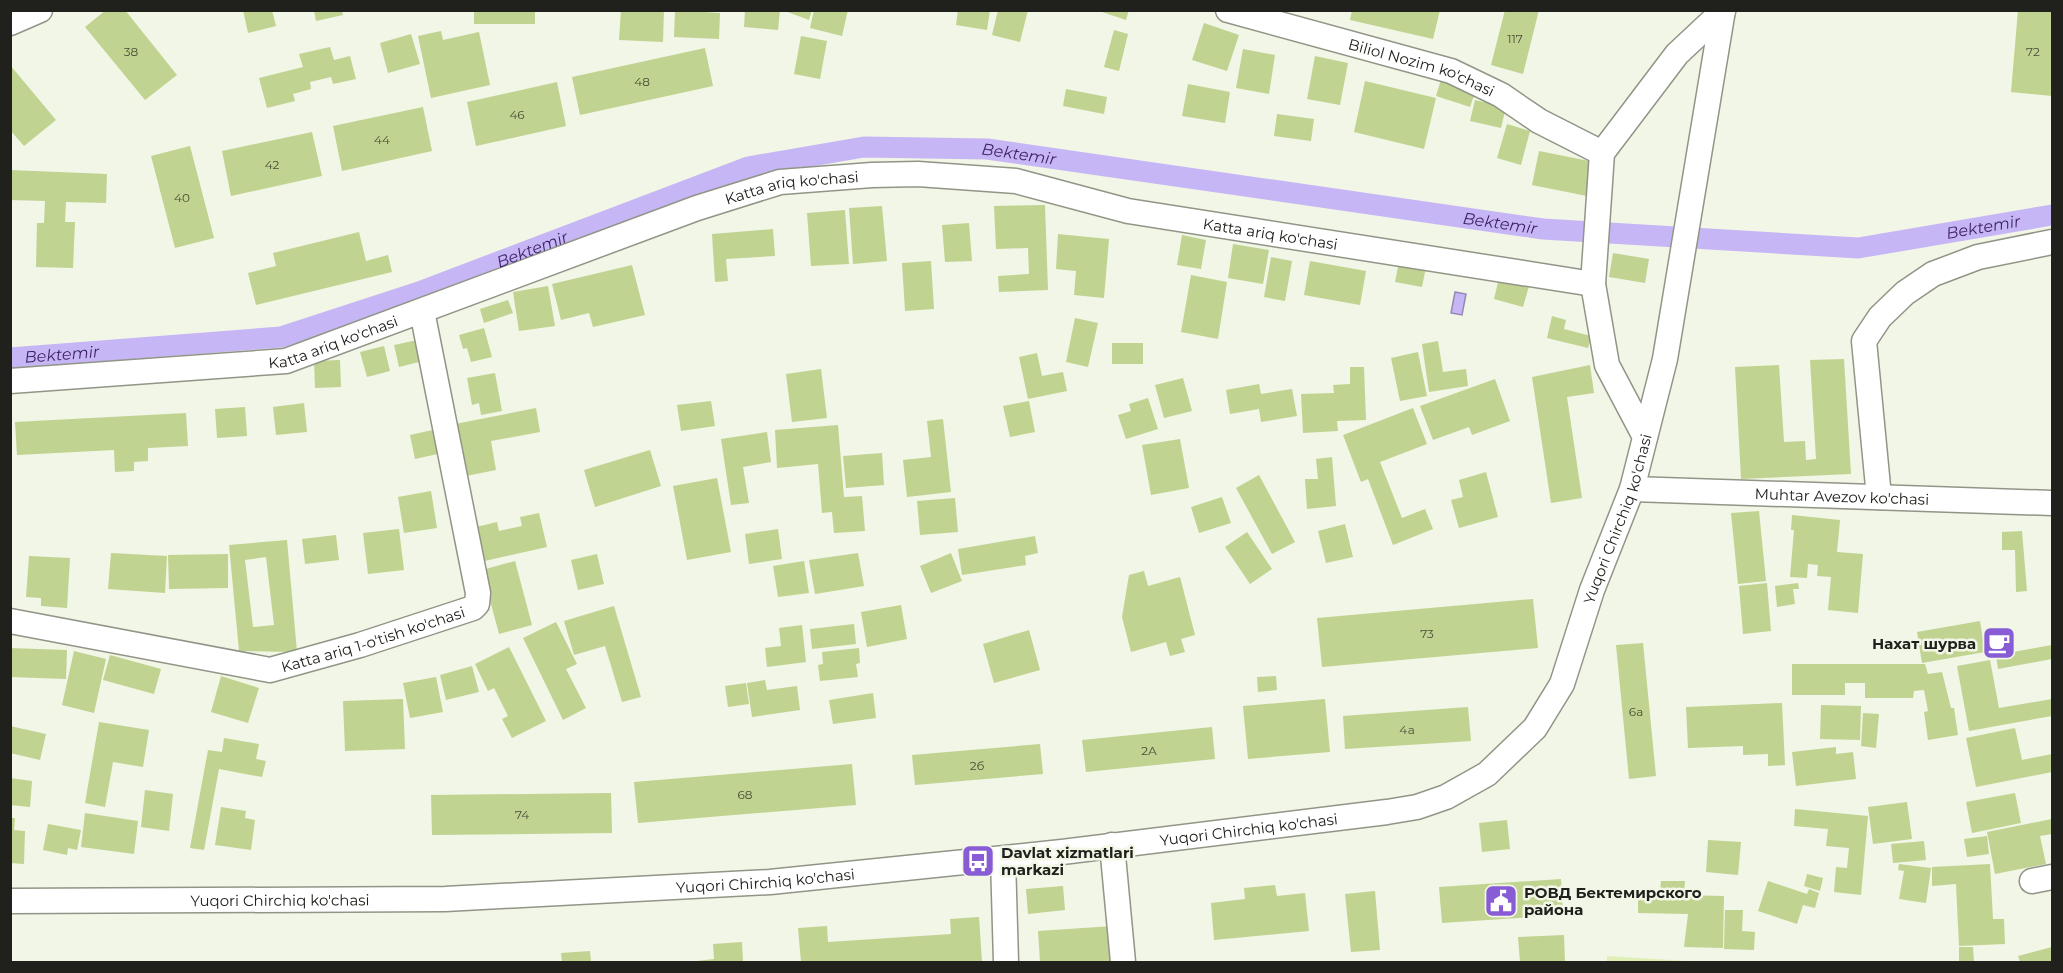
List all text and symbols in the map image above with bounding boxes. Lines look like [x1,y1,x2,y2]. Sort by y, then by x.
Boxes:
house number: 117 [1507,31,1523,46]
street label: Biliol Nozim ko'chasi [1346,34,1498,100]
house number: 38 [124,44,139,59]
house number: 72 [2026,44,2040,59]
house number: 48 [634,74,650,89]
house number: 46 [509,107,525,122]
house number: 44 [374,132,390,147]
water label: Bektemir [981,139,1058,168]
house number: 42 [265,157,280,172]
street label: Katta ariq ko'chasi [722,167,859,208]
house number: 40 [174,190,190,205]
water label: Bektemir [1462,208,1539,238]
water label: Bektemir [1945,211,2022,242]
street label: Katta ariq ko'chasi [1202,213,1339,253]
water label: Bektemir [494,227,571,271]
street label: Katta ariq ko'chasi [268,311,400,372]
water label: Bektemir [24,342,100,366]
street label: Yuqori Chirchiq ko'chasi [1579,432,1655,606]
street label: Muhtar Avezov ko'chasi [1754,484,1929,508]
street label: Katta ariq 1-o'tish ko'chasi [279,602,467,676]
cafe icon: Нахат шурва [1981,625,2017,661]
house number: 73 [1420,626,1434,641]
place label: Нахат шурва [1872,634,1976,653]
house number: 6а [1629,704,1643,719]
house number: 4а [1399,722,1415,737]
house number: 2А [1141,743,1157,758]
house number: 2б [970,758,984,773]
house number: 68 [738,787,753,802]
house number: 74 [515,807,529,822]
street label: Yuqori Chirchiq ko'chasi [1158,809,1339,849]
bus stop icon: Davlat xizmatlari markazi [960,843,996,879]
place label: Davlat xizmatlari markazi [1001,843,1134,879]
street label: Yuqori Chirchiq ko'chasi [676,864,856,896]
public building icon: РОВД Бектемирского района [1483,883,1519,919]
place label: РОВД Бектемирского района [1524,883,1702,919]
street label: Yuqori Chirchiq ko'chasi [190,890,370,910]

